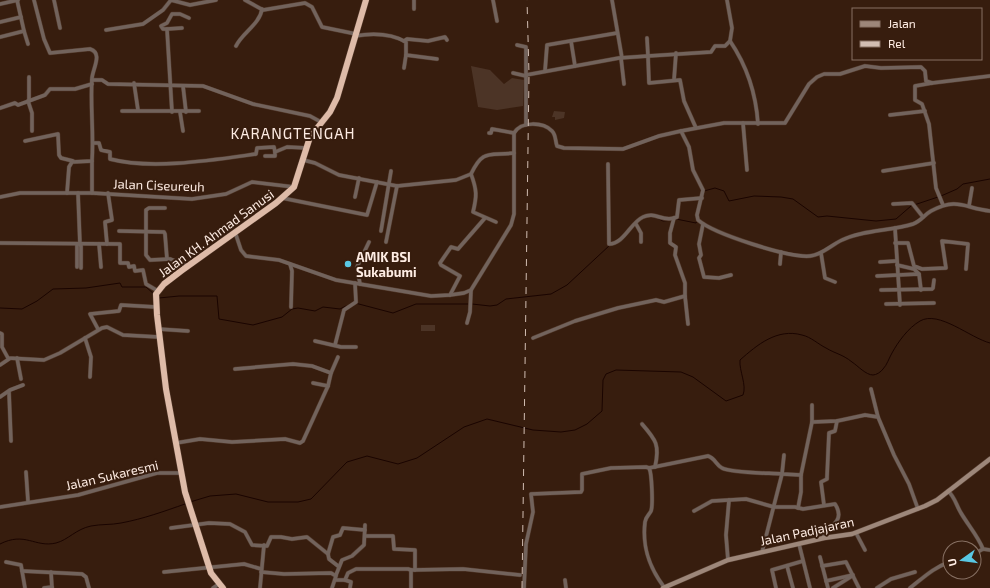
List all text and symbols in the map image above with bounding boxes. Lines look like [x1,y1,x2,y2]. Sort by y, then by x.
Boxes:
legend [852,8,982,60]
text: Jalan [888,16,916,30]
text: Rel [888,36,906,50]
district label: KARANGTENGAH [230,124,356,142]
street label: Jalan Ciseureuh [113,175,205,195]
street label: Jalan KH. Ahmad Sanusi [155,186,277,280]
place label: AMIK BSI Sukabumi [356,249,416,280]
marker: AMIK BSI Sukabumi [343,259,353,269]
street label: Jalan Sukaresmi [64,457,160,493]
street label: Jalan Padjajaran [758,513,856,549]
north arrow [942,540,982,580]
text: U [945,557,959,568]

